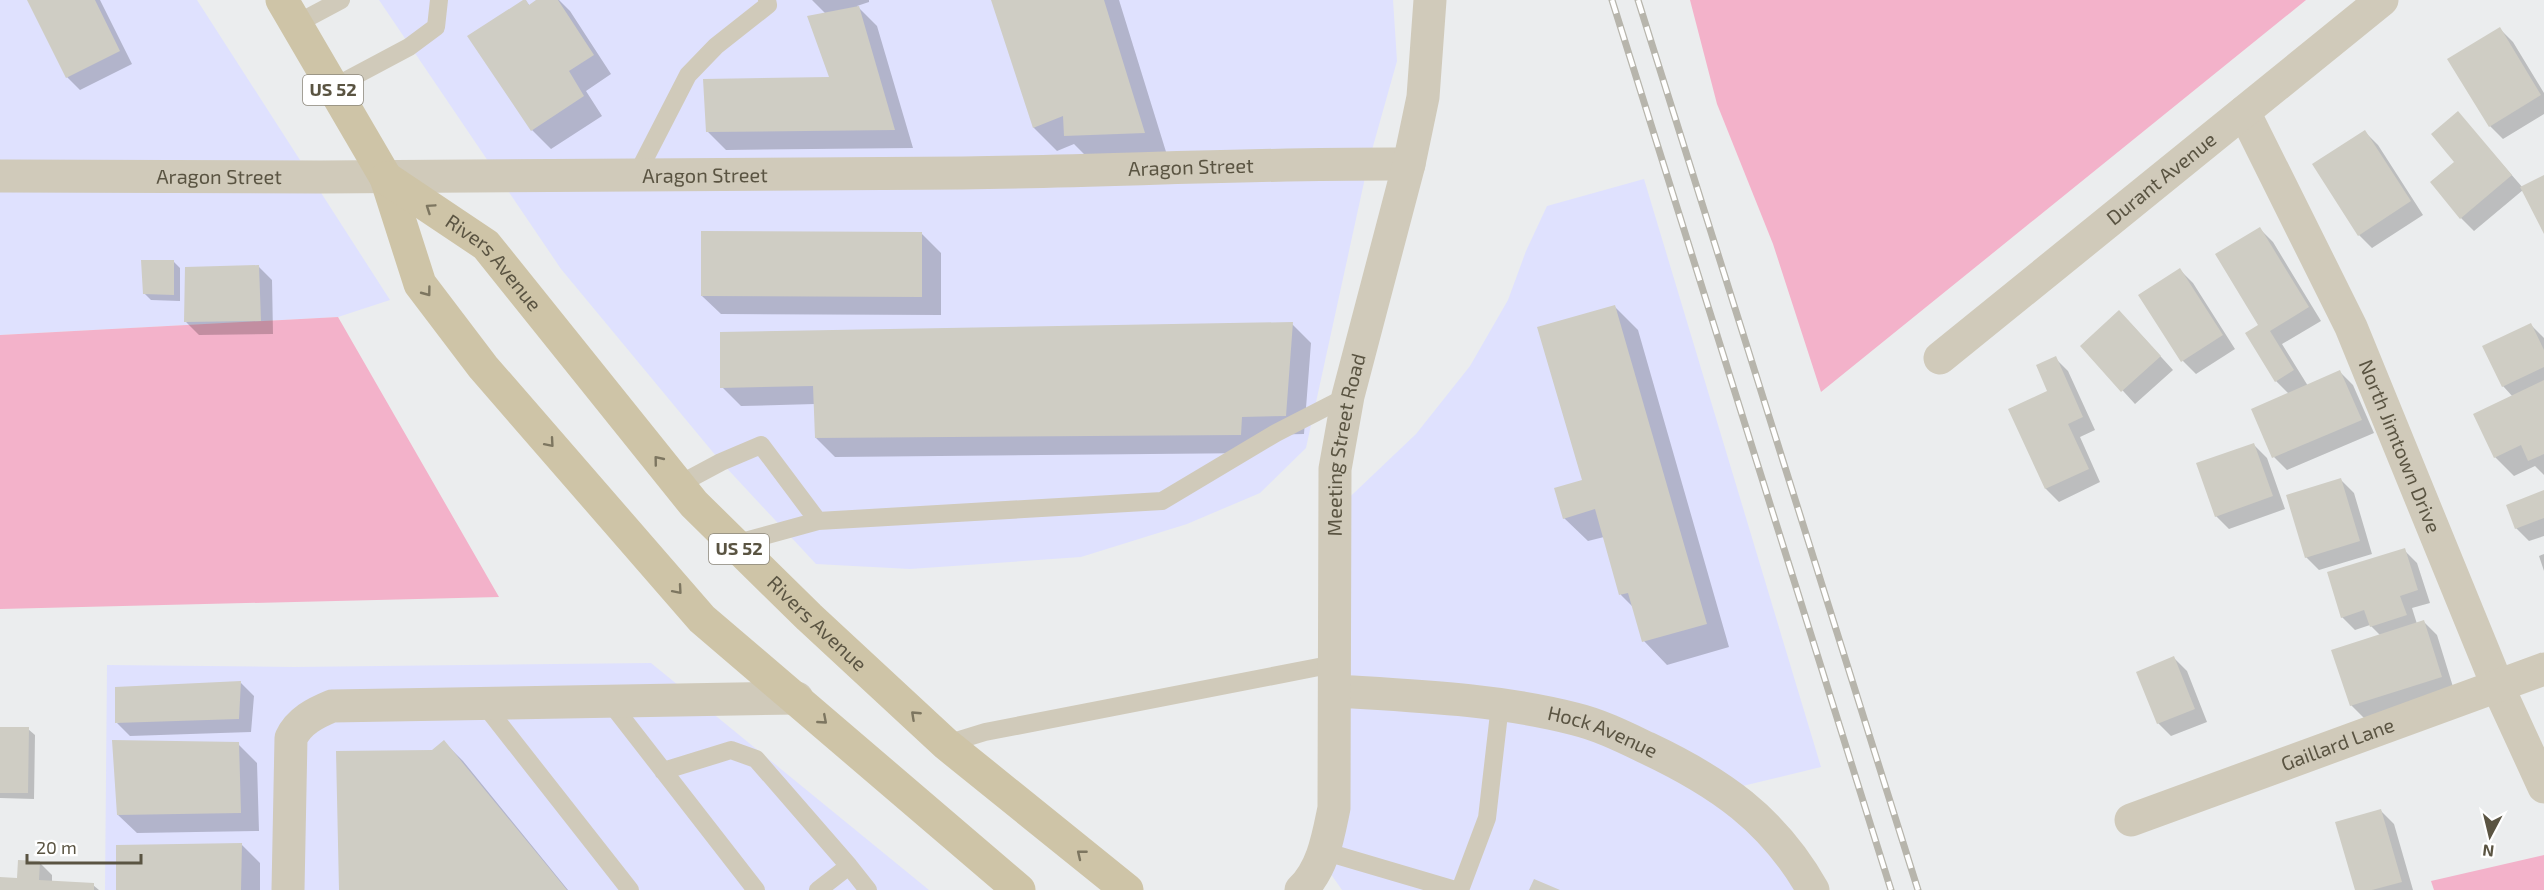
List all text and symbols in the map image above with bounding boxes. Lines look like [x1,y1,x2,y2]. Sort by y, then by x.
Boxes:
road number: US 52 [303,75,363,105]
street label: Durant Avenue [2101,126,2220,229]
street label: Aragon Street [1128,153,1254,180]
street label: Aragon Street [642,162,768,187]
street label: Aragon Street [156,164,282,188]
one-way arrow [426,204,437,215]
street label: Rivers Avenue [441,208,547,315]
one-way arrow [419,286,430,297]
street label: Meeting Street Road [1321,351,1370,536]
street label: North Jimtown Drive [2355,356,2447,536]
one-way arrow [543,436,554,447]
one-way arrow [655,455,666,466]
road number: US 52 [709,534,769,564]
street label: Rivers Avenue [763,570,872,675]
one-way arrow [671,584,682,594]
street label: Hock Avenue [1546,700,1662,762]
one-way arrow [911,711,922,722]
street label: Gaillard Lane [2277,712,2397,775]
one-way arrow [816,713,827,724]
north arrow [2460,806,2520,866]
scale bar [27,827,141,865]
text: 20 m [36,836,77,858]
text: N [2481,841,2495,862]
one-way arrow [1077,850,1088,861]

